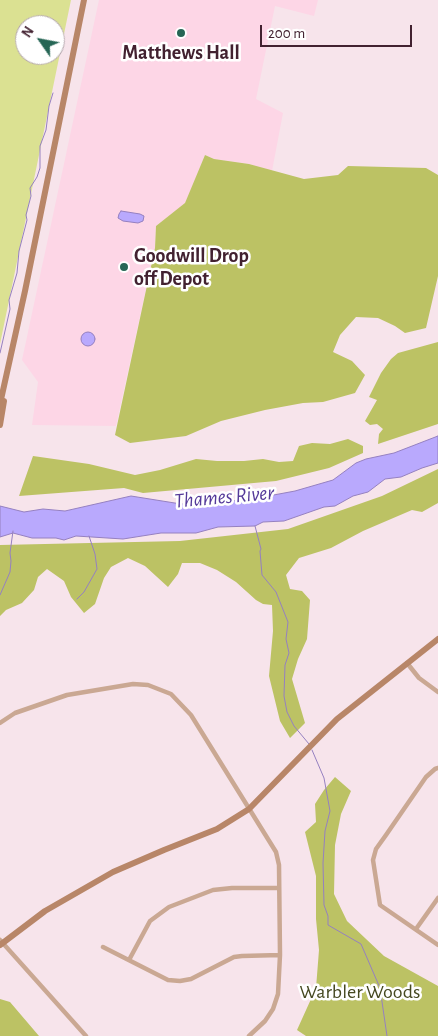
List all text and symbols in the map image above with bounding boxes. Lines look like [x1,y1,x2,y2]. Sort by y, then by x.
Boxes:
north arrow [15,15,65,65]
scale bar [263,15,416,47]
text: N [20,24,37,40]
text: 200 m [268,26,305,41]
marker: Matthews Hall [175,27,187,39]
place label: Matthews Hall [122,41,240,65]
place label: Goodwill Drop off Depot [134,244,249,291]
marker: Goodwill Drop off Depot [118,261,130,273]
water label: Thames River [173,480,275,514]
park label: Warbler Woods [300,980,420,1004]

